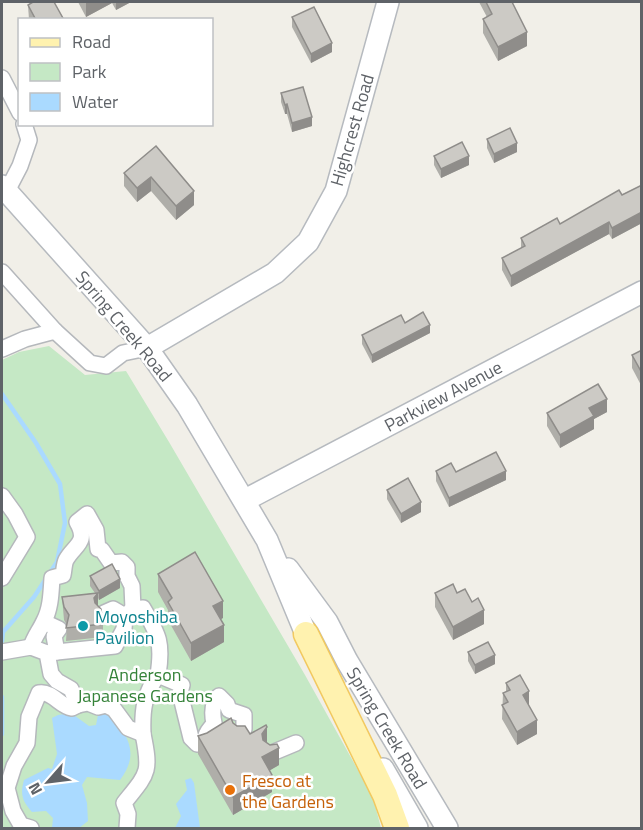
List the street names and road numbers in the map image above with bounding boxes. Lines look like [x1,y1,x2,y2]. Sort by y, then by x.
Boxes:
street label: Highcrest Road [323,71,381,189]
street label: Spring Creek Road [69,265,179,387]
street label: Parkview Avenue [379,354,507,438]
street label: Spring Creek Road [340,662,434,794]

